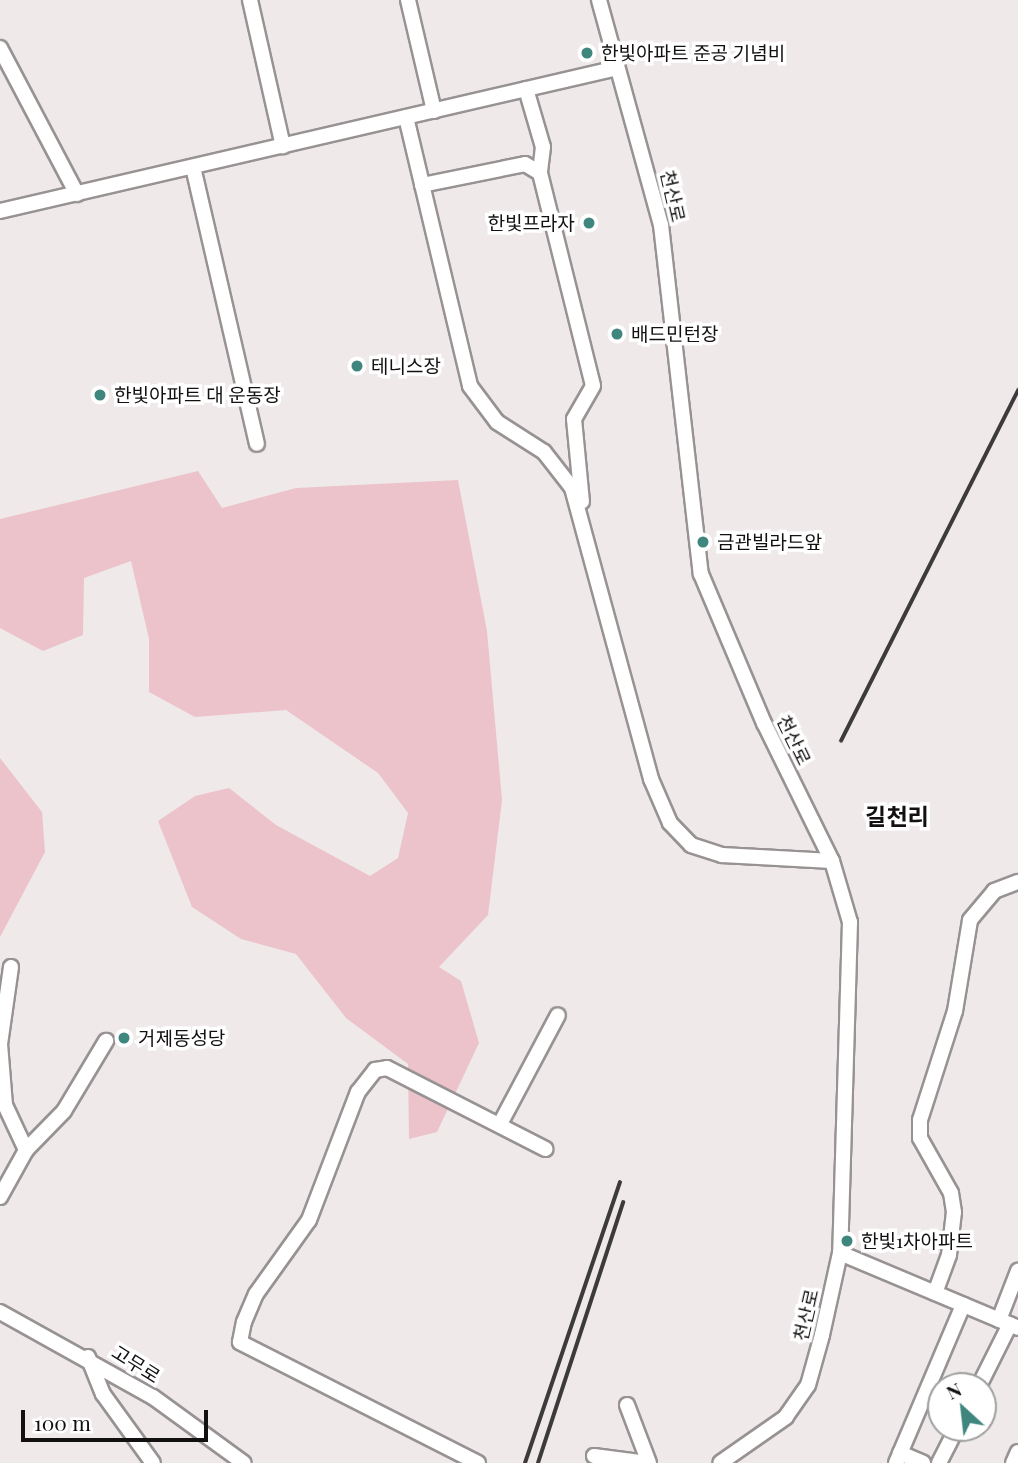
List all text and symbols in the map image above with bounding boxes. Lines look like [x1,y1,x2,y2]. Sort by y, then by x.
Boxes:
place label: 한빛아파트 준공 기념비 [601,42,785,64]
marker: 한빛아파트 준공 기념비 [579,45,595,61]
street label: 천산로 [656,168,690,224]
place label: 한빛프라자 [488,212,575,234]
marker: 한빛프라자 [581,215,597,231]
place label: 배드민턴장 [631,323,718,345]
marker: 배드민턴장 [609,326,625,342]
place label: 테니스장 [371,355,441,377]
marker: 테니스장 [349,358,365,374]
place label: 한빛아파트 대 운동장 [114,384,281,406]
marker: 한빛아파트 대 운동장 [92,387,108,403]
place label: 금관빌라드앞 [717,531,822,553]
marker: 금관빌라드앞 [695,534,711,550]
street label: 천산로 [772,711,816,769]
district label: 길천리 [865,802,929,830]
place label: 거제동성당 [138,1027,225,1049]
marker: 거제동성당 [116,1030,132,1046]
place label: 한빛1차아파트 [861,1230,973,1252]
marker: 한빛1차아파트 [839,1233,855,1249]
street label: 천산로 [789,1287,823,1343]
street label: 고무로 [108,1340,164,1388]
north arrow [927,1372,997,1442]
text: N [941,1375,965,1405]
scale bar [24,1396,212,1440]
text: 100 m [34,1408,91,1436]

